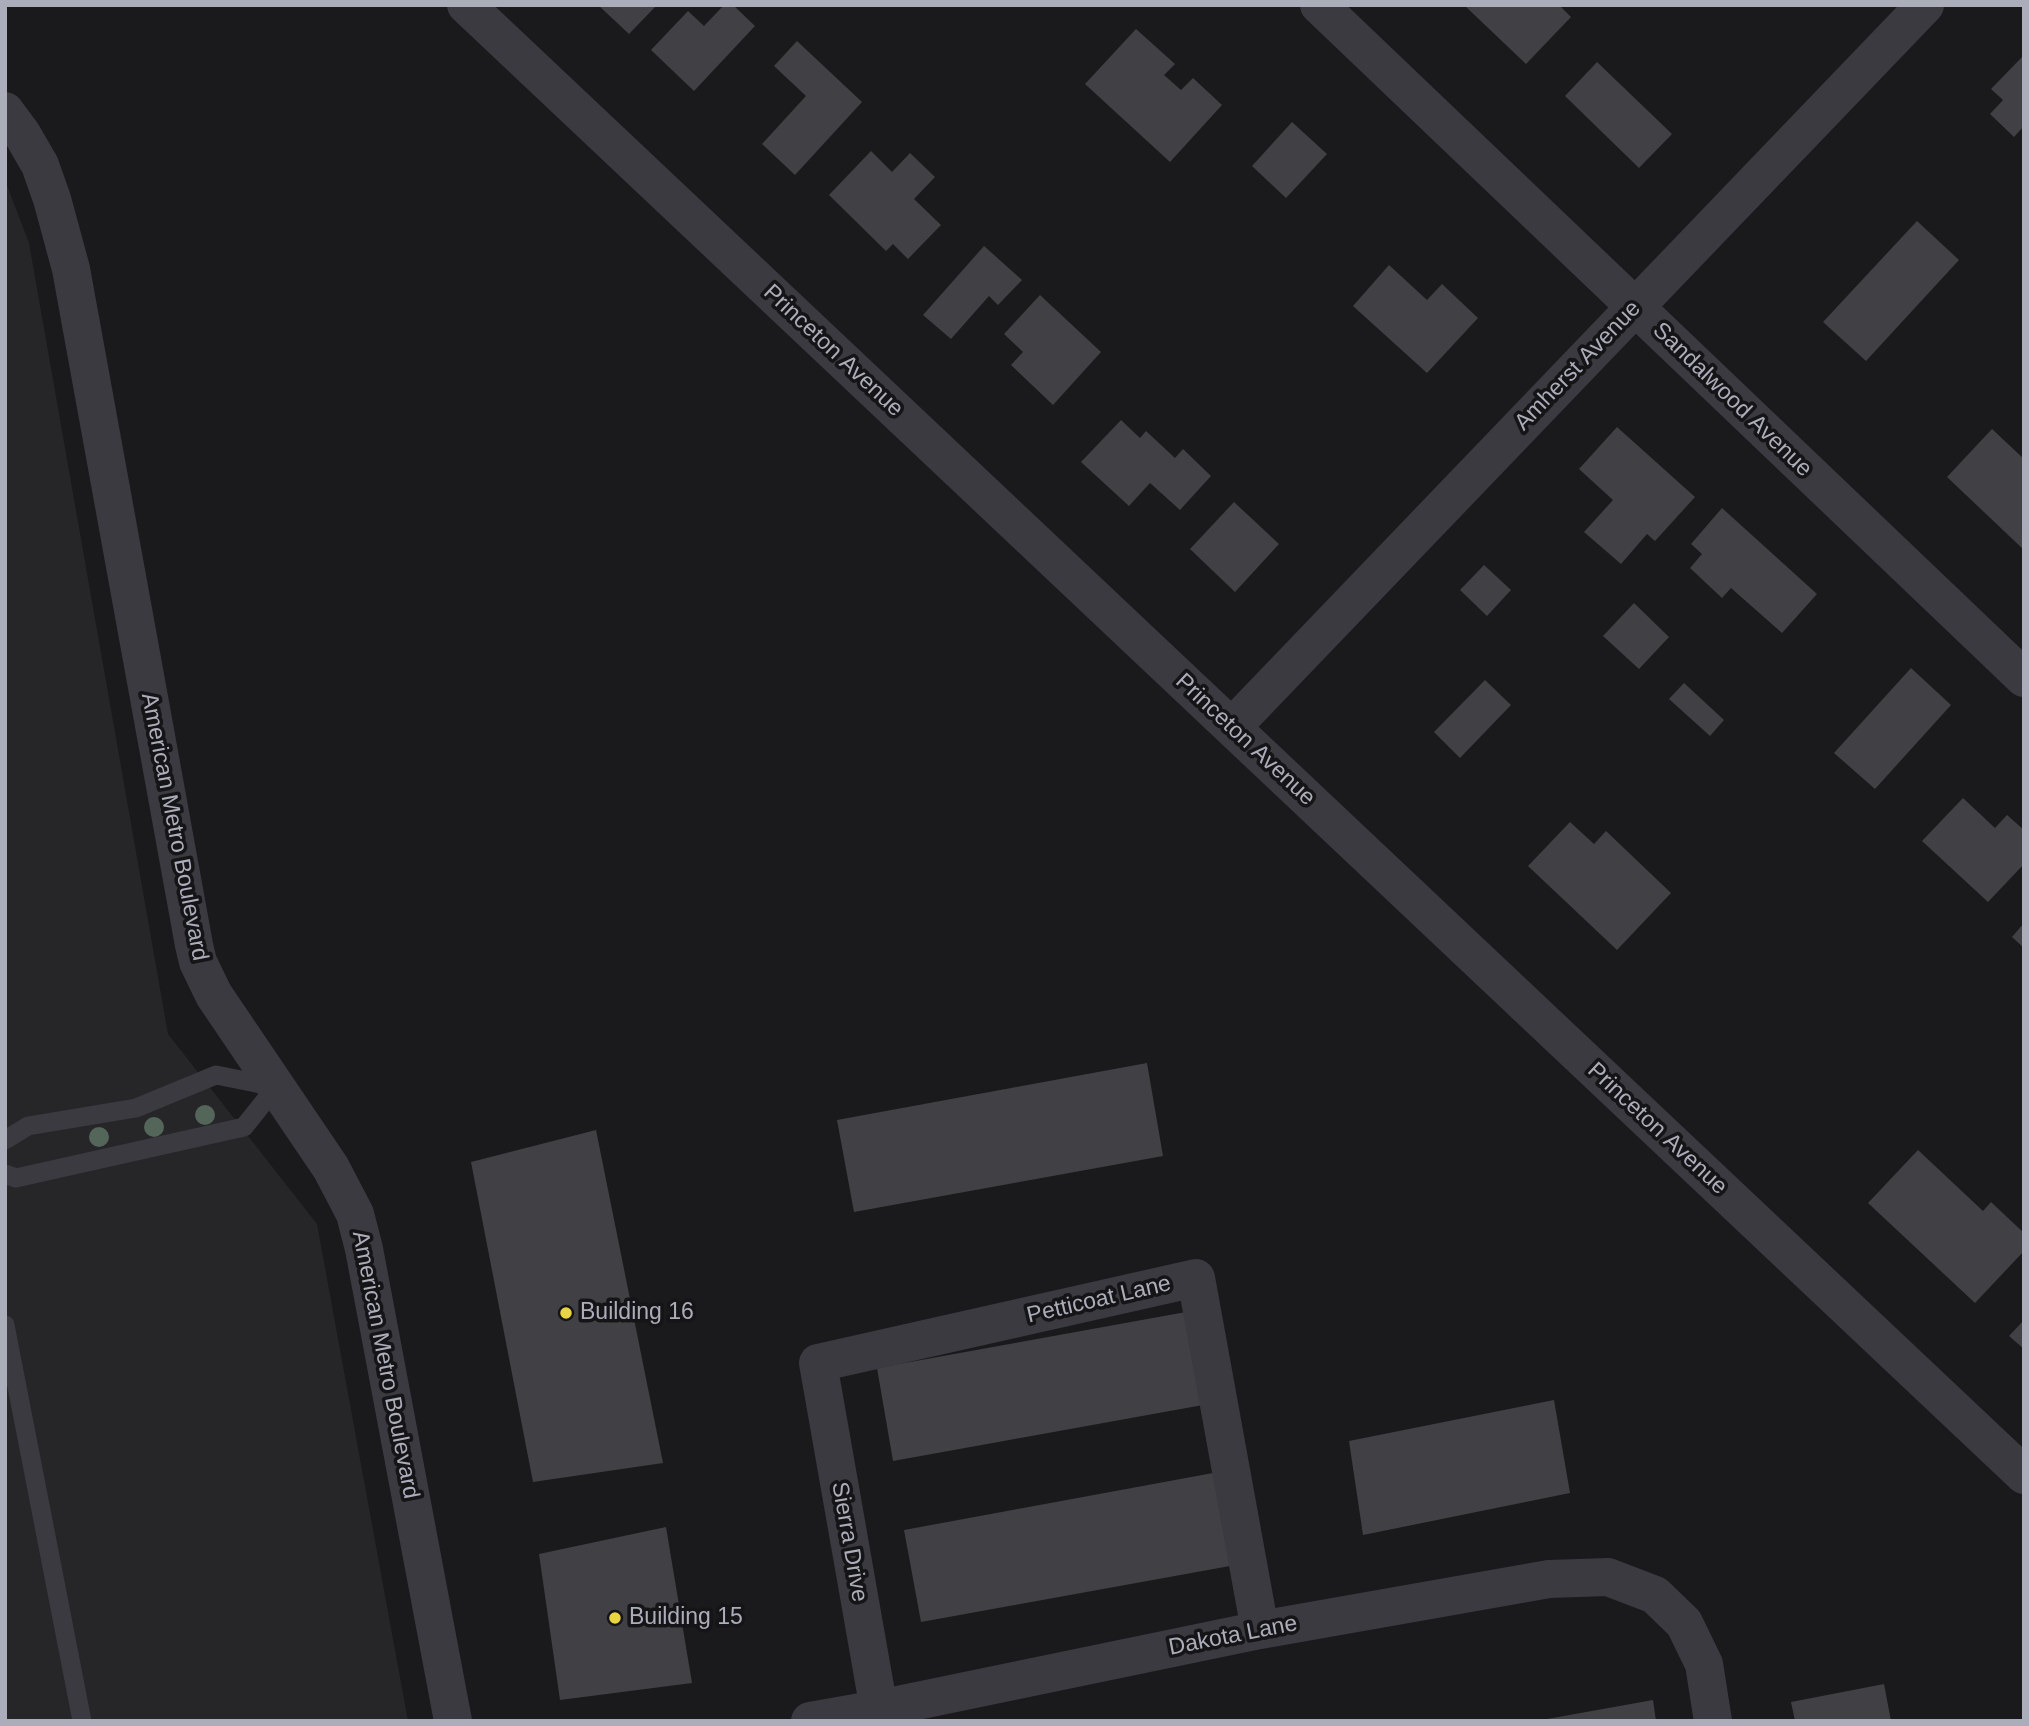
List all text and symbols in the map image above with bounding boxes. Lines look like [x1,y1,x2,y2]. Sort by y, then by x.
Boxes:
street label: Princeton Avenue [757,279,909,423]
street label: Amherst Avenue [1509,295,1647,437]
street label: Sandalwood Avenue [1647,317,1817,483]
street label: Princeton Avenue [1169,668,1321,812]
street label: American Metro Boulevard [134,691,214,963]
street label: Princeton Avenue [1581,1057,1733,1201]
street label: American Metro Boulevard [345,1229,425,1501]
street label: Petticoat Lane [1024,1270,1174,1330]
place label: Building 16 [580,1299,694,1327]
marker: Building 16 [558,1305,574,1321]
street label: Sierra Drive [825,1480,873,1604]
place label: Building 15 [629,1604,743,1632]
marker: Building 15 [607,1610,623,1626]
street label: Dakota Lane [1166,1610,1300,1662]

